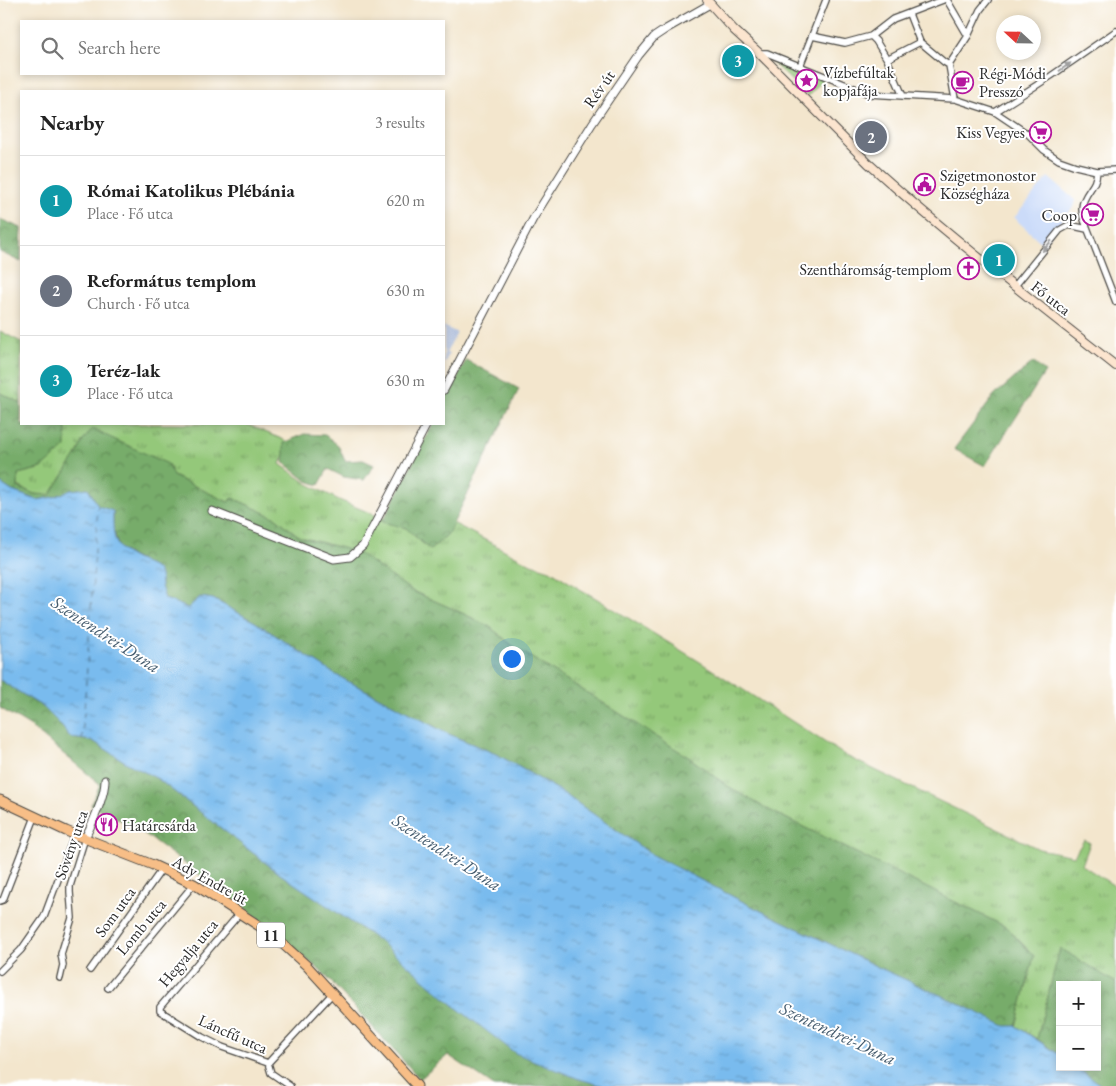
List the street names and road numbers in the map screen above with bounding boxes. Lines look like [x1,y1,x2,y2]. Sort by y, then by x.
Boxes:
street label: Rév út [579,66,619,112]
street label: Fő utca [1027,276,1076,320]
street label: Sövény utca [49,807,93,883]
street label: Ady Endre út [168,850,251,909]
street label: Som utca [90,882,141,941]
street label: Lomb utca [111,894,171,960]
street label: Hegyalja utca [153,914,223,991]
road number: 11 [257,922,285,948]
street label: Láncfű utca [195,1009,271,1059]

